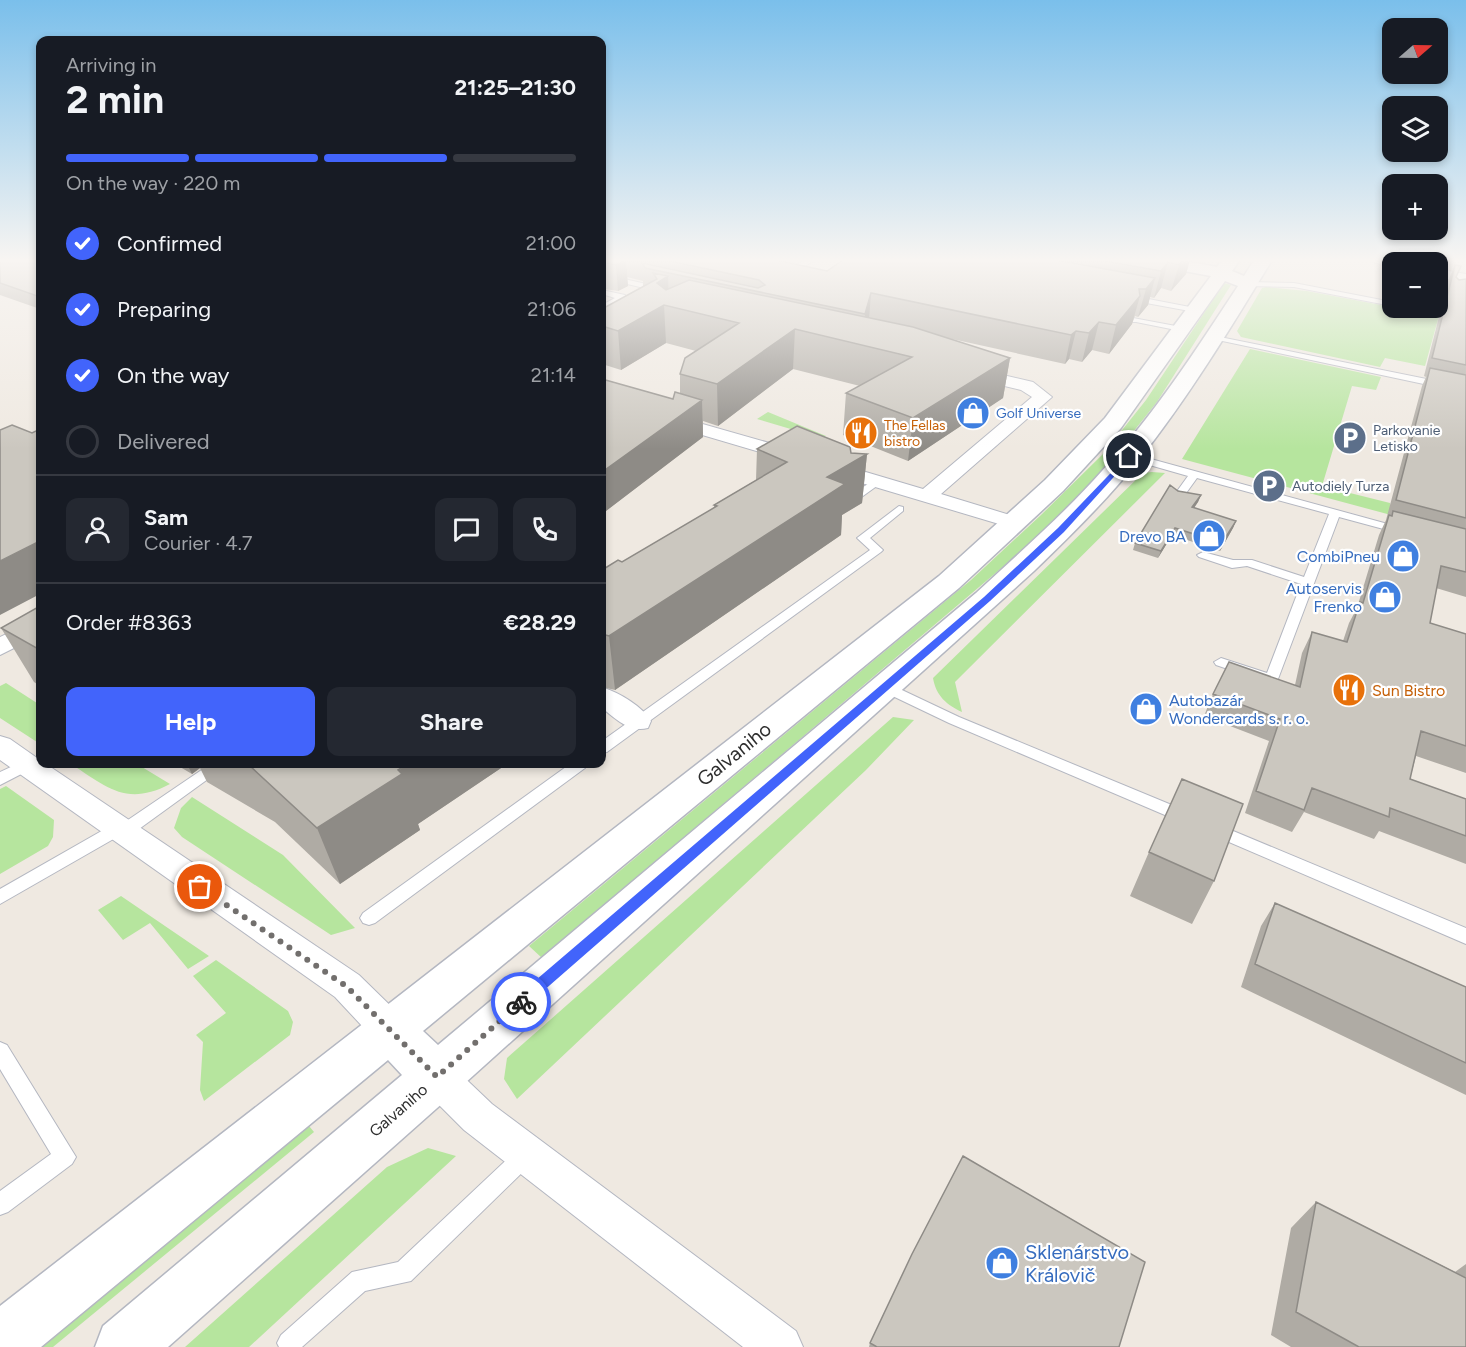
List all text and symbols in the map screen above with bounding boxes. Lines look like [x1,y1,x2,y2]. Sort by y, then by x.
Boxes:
north arrow [1382,18,1448,84]
map controls [1382,18,1448,318]
text: Arriving in [66,53,156,77]
text: 21:25–21:30 [455,74,576,101]
text: 2 min [66,76,164,123]
button: layers [1382,96,1448,162]
text: On the way · 220 m [66,171,240,195]
button: + [1382,174,1448,240]
icon: check [66,227,99,260]
text: Confirmed [117,230,222,257]
text: 21:00 [526,231,576,255]
button: − [1382,252,1448,318]
icon: check [66,293,99,326]
text: Preparing [117,296,211,323]
text: 21:06 [527,297,576,321]
icon: check [66,359,99,392]
text: On the way [117,362,229,389]
text: 21:14 [531,363,576,387]
shop icon: Golf Universe [955,395,991,431]
place label: Golf Universe [996,405,1081,422]
restaurant icon: The Fellas bistro [843,415,879,451]
place label: The Fellas bistro [884,417,946,450]
parking icon: Parkovanie Letisko [1332,420,1368,456]
place label: Parkovanie Letisko [1373,422,1441,455]
text: Delivered [117,428,210,455]
pin [1103,430,1154,481]
icon: home [1112,439,1145,472]
parking icon: Autodiely Turza [1251,468,1287,504]
place label: Autodiely Turza [1292,478,1389,495]
button: person [66,498,129,561]
button: chat [435,498,498,561]
button: phone [513,498,576,561]
text: Sam [144,504,188,531]
shop icon: Drevo BA [1191,518,1227,554]
place label: Drevo BA [1119,527,1186,546]
text: Courier · 4.7 [144,531,253,555]
shop icon: CombiPneu [1385,538,1421,574]
place label: CombiPneu [1297,547,1380,566]
place label: Autoservis Frenko [1286,579,1362,616]
shop icon: Autoservis Frenko [1367,579,1403,615]
text: Order #8363 [66,609,192,636]
text: €28.29 [504,609,576,636]
restaurant icon: Sun Bistro [1331,672,1367,708]
place label: Sun Bistro [1372,681,1445,700]
button: Help [66,687,315,756]
button: Share [327,687,576,756]
shop icon: Autobazár Wondercards s. r. o. [1128,691,1164,727]
place label: Autobazár Wondercards s. r. o. [1169,691,1308,728]
street label: Galvaniho [692,717,776,791]
pin [174,861,225,912]
icon: bag [183,870,216,903]
courier [491,972,551,1032]
icon: bike [505,986,538,1019]
street label: Galvaniho [365,1080,431,1141]
place label: Sklenárstvo Královič [1025,1240,1129,1287]
shop icon: Sklenárstvo Královič [984,1245,1020,1281]

